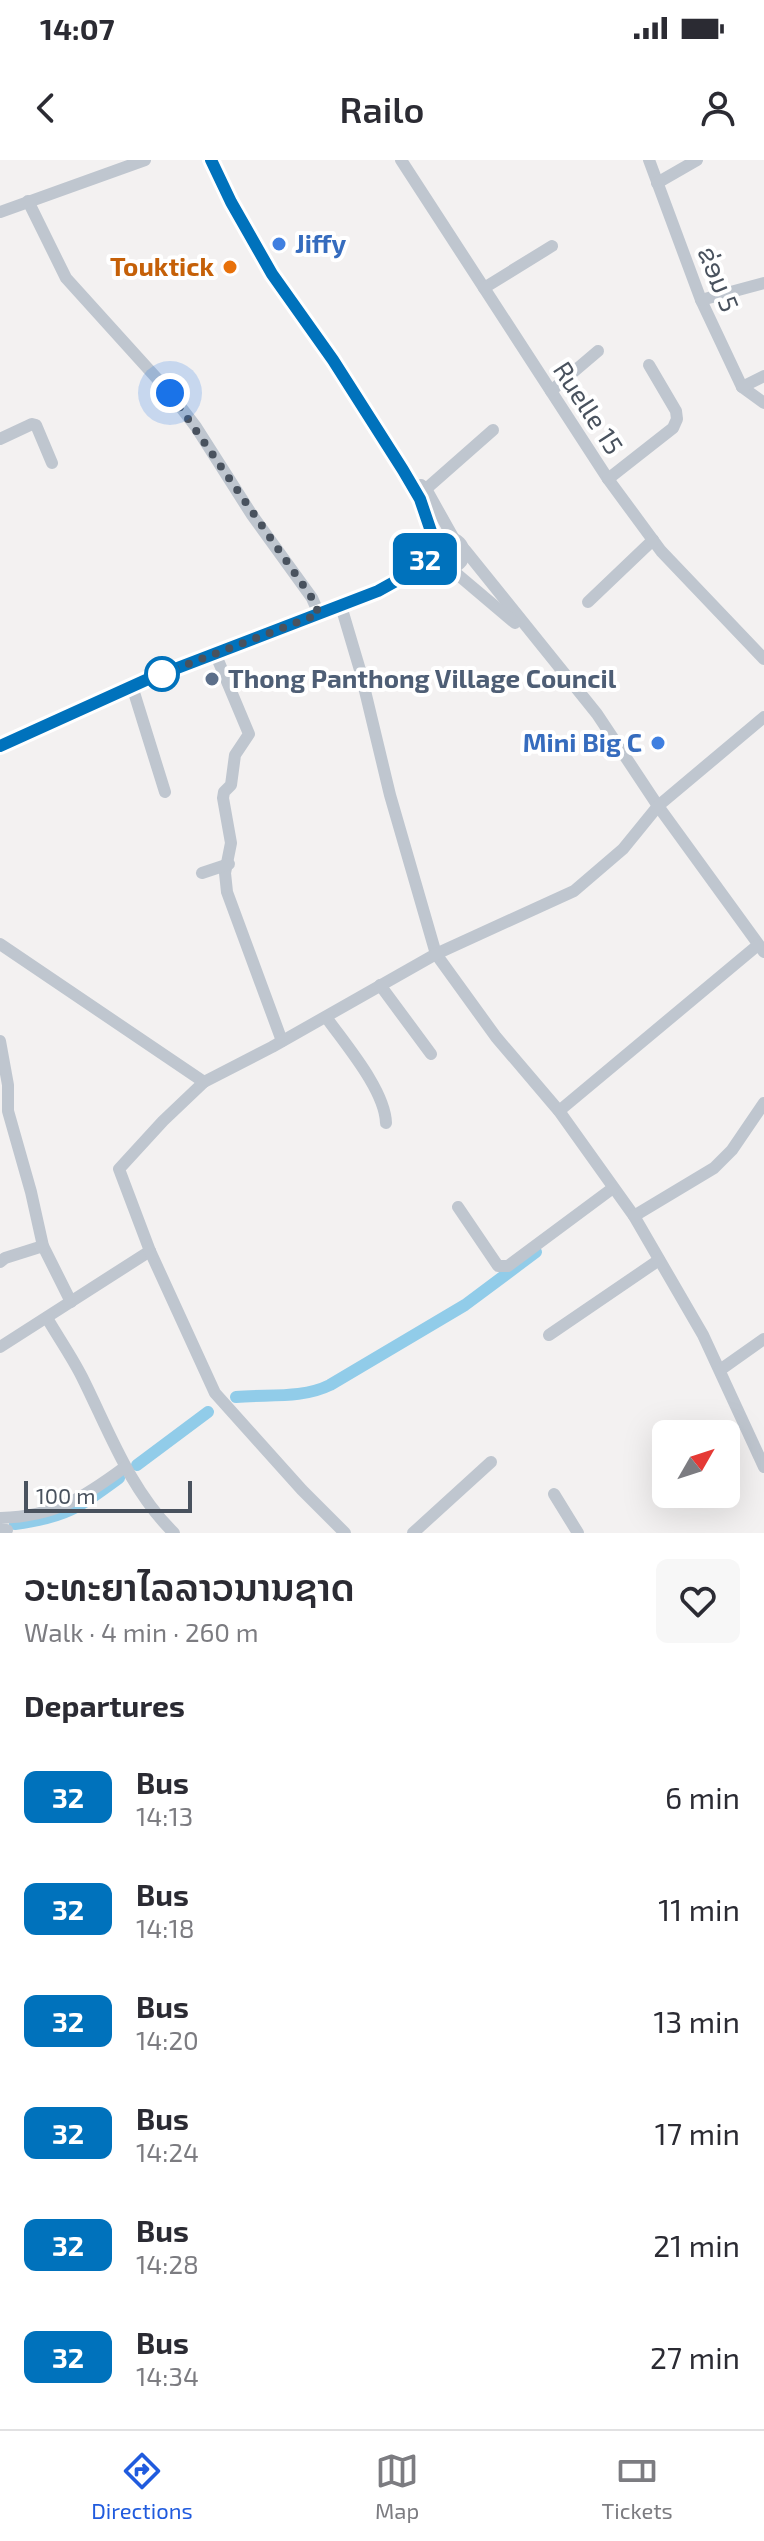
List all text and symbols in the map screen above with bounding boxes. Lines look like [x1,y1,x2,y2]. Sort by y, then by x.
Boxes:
text: 14:07 [40,10,115,46]
icon: back [24,86,68,130]
icon: person [696,86,740,130]
text: Railo [340,87,424,130]
place label: Jiffy [295,227,347,259]
marker: Jiffy [270,235,288,253]
street label: ຂ່ອມ 5 [692,241,746,316]
place label: Touktick [110,250,214,281]
marker: Touktick [221,258,239,276]
street label: Ruelle 15 [548,355,631,459]
your location [150,373,190,413]
line badge: 32 [389,533,461,585]
text: 32 [409,542,441,576]
unlabelled marker [145,657,179,691]
place label: Thong Panthong Village Council [228,662,617,693]
marker: Thong Panthong Village Council [203,670,221,688]
place label: Mini Big C [523,726,642,757]
marker: Mini Big C [649,734,667,752]
north arrow [652,1420,740,1508]
map controls [652,1420,740,1508]
scale bar [24,1477,192,1513]
text: 100 m [36,1482,95,1508]
button: heart [656,1559,740,1643]
text: ວະທະຍາໄລລາວນານຊາດ [24,1563,355,1609]
text: Walk · 4 min · 260 m [24,1616,259,1647]
text: Departures [24,1687,185,1723]
text: Bus [136,1764,189,1800]
text: 6 min [665,1779,740,1815]
text: 32 [52,1780,84,1814]
text: 14:13 [136,1800,193,1831]
text: Bus [136,1876,189,1912]
text: 11 min [658,1891,740,1927]
text: 32 [52,1892,84,1926]
text: 14:18 [136,1912,195,1943]
text: Bus [136,1988,189,2024]
text: 13 min [654,2003,740,2039]
text: 32 [52,2004,84,2038]
text: 14:20 [136,2024,199,2055]
text: Bus [136,2100,189,2136]
text: 17 min [655,2115,740,2151]
text: 32 [52,2116,84,2150]
text: 14:24 [136,2136,199,2167]
text: Bus [136,2212,189,2248]
text: 21 min [653,2227,740,2263]
text: 32 [52,2228,84,2262]
text: 14:28 [136,2248,199,2279]
text: Bus [136,2324,189,2360]
text: 27 min [650,2339,740,2375]
text: 32 [52,2340,84,2374]
text: 14:34 [136,2360,199,2391]
tab: Directions [91,2449,193,2523]
tab: Map [375,2449,419,2523]
tab: Tickets [602,2449,673,2523]

